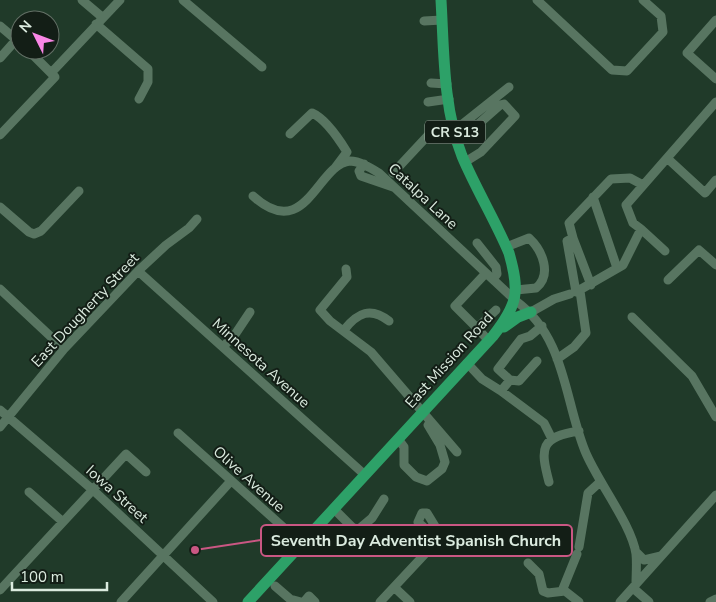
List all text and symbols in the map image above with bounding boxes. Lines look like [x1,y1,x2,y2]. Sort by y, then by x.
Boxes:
north arrow [10,10,60,60]
text: N [15,16,36,37]
road number: CR S13 [425,120,485,144]
street label: Catalpa Lane [384,158,462,234]
street label: East Dougherty Street [27,248,144,372]
street label: East Mission Road [401,308,497,412]
street label: Minnesota Avenue [208,314,314,412]
street label: Olive Avenue [209,441,289,517]
street label: Iowa Street [82,461,153,528]
callout: Seventh Day Adventist Spanish Church [261,525,572,556]
text: Seventh Day Adventist Spanish Church [271,530,561,552]
scale bar [12,560,108,592]
text: 100 m [20,567,64,587]

